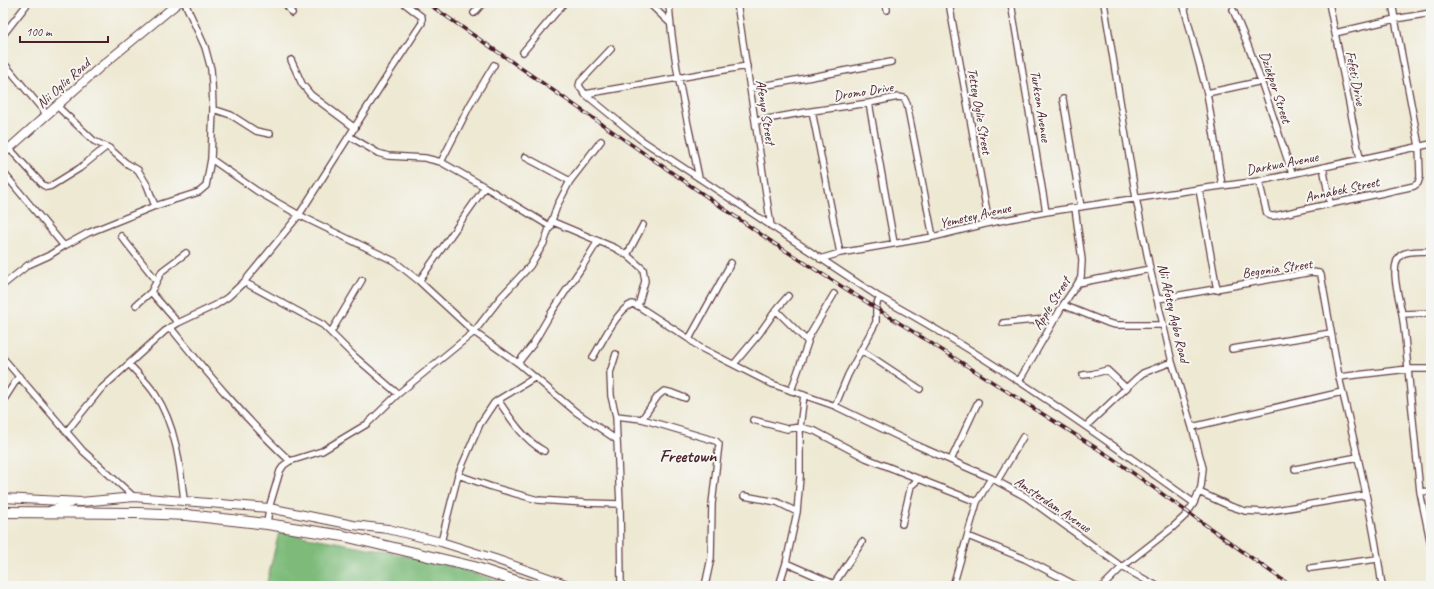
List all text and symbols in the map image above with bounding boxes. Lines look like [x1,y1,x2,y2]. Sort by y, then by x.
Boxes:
scale bar [20,18,108,44]
text: 100 m [26,24,53,40]
street label: Dziekpor Street [1256,49,1295,126]
street label: Fefeti Drive [1342,49,1369,108]
street label: Nii Oglie Road [33,53,95,112]
street label: Tettey Oglie Street [964,67,996,157]
street label: Turkson Avenue [1026,69,1055,144]
street label: Afenyo Street [752,78,779,148]
street label: Dromo Drive [832,78,895,105]
street label: Darkwa Avenue [1245,148,1321,179]
street label: Annabek Street [1304,173,1382,206]
street label: Yemetey Avenue [938,199,1014,232]
street label: Begonia Street [1241,255,1314,282]
street label: Nii Afotey Agbo Road [1154,262,1194,367]
street label: Apple Street [1029,272,1075,333]
district label: Freetown [660,445,717,467]
street label: Amsterdam Avenue [1011,473,1095,537]

